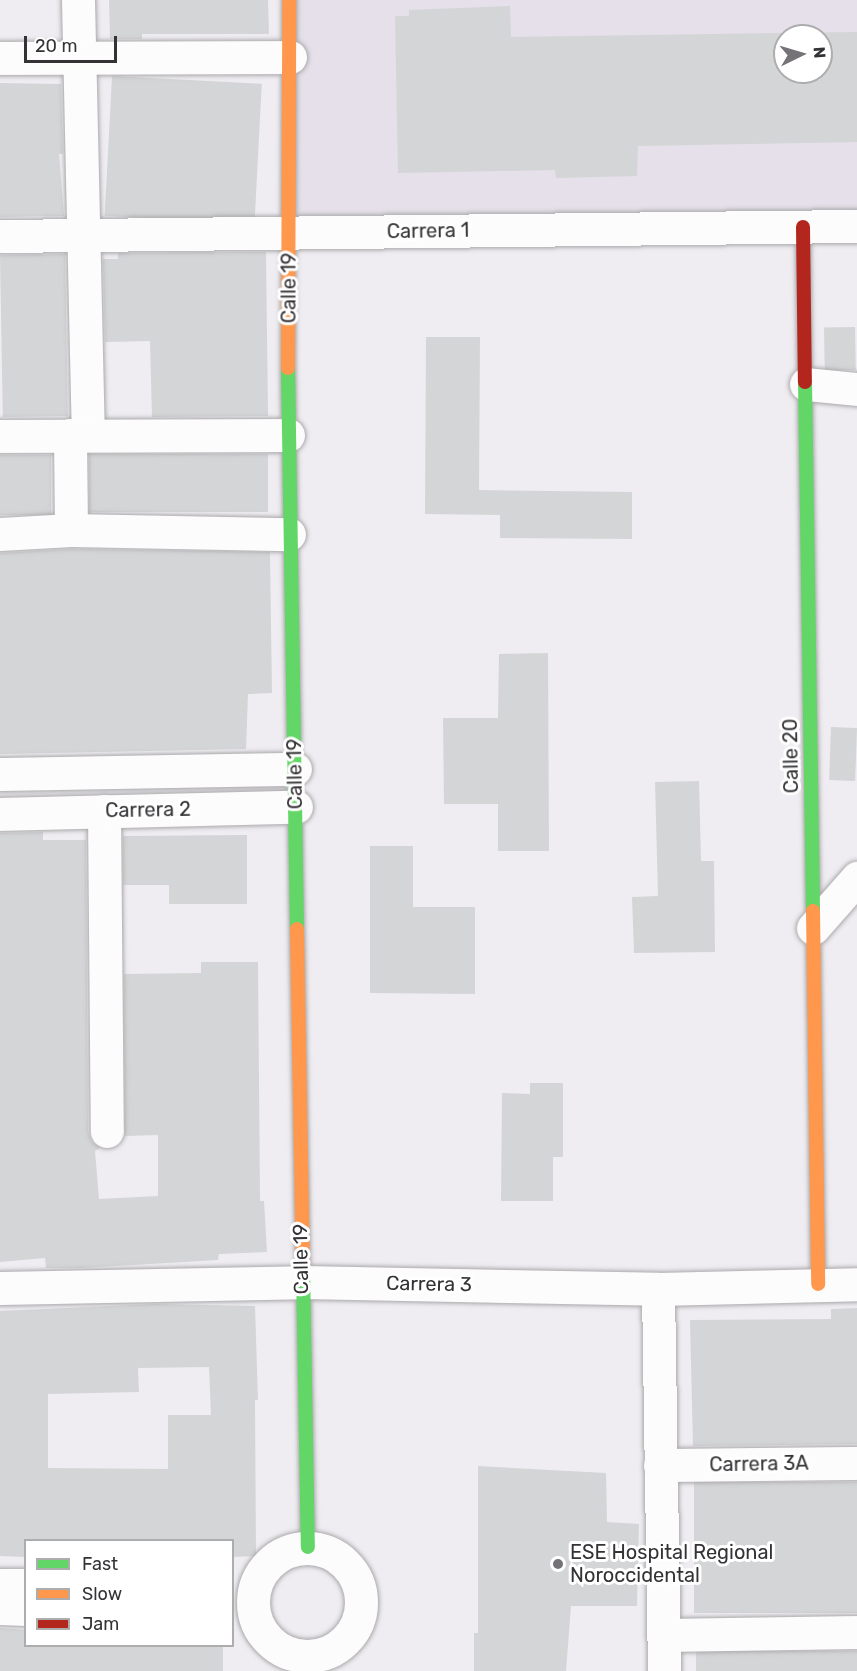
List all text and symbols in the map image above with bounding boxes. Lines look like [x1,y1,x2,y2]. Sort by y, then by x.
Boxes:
scale bar [27,24,120,62]
north arrow [773,24,833,84]
text: 20 m [35,35,77,57]
text: N [809,46,829,59]
street label: Carrera 1 [387,218,469,244]
street label: Calle 19 [277,253,301,323]
street label: Calle 20 [778,718,804,794]
street label: Calle 19 [282,738,308,810]
street label: Carrera 2 [105,797,191,823]
street label: Calle 19 [288,1223,314,1295]
street label: Carrera 3 [386,1271,472,1297]
street label: Carrera 3A [709,1451,809,1477]
legend [24,1539,234,1647]
place label: ESE Hospital Regional Noroccidental [570,1540,773,1587]
text: Fast [82,1553,118,1575]
marker: ESE Hospital Regional Noroccidental [551,1557,565,1571]
text: Slow [82,1583,122,1605]
text: Jam [82,1613,119,1635]

